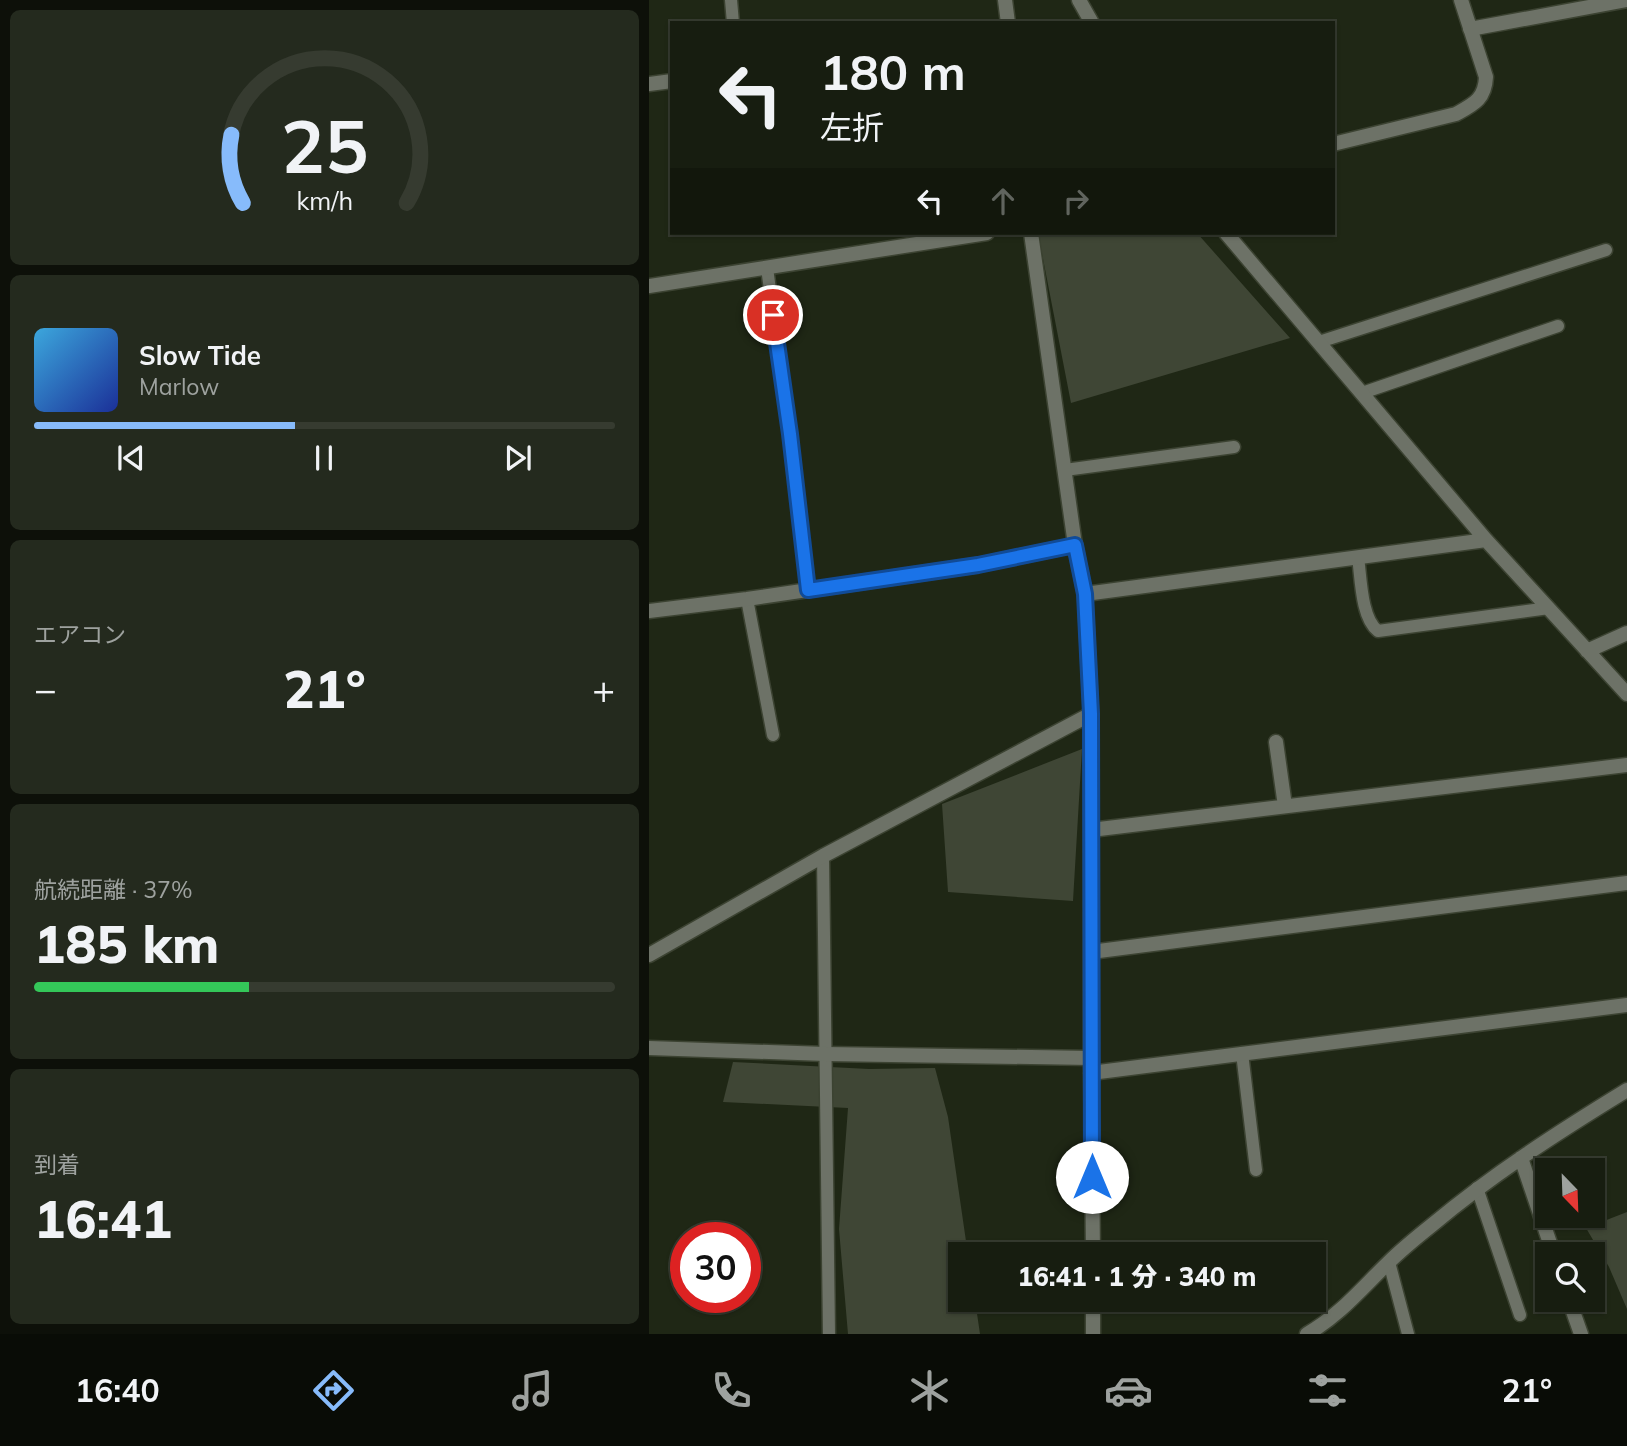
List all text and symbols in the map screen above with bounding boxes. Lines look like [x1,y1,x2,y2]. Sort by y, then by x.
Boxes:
text: 180 m [820,41,966,102]
icon: left [705,49,796,140]
text: 25 [281,101,368,192]
text: 左折 [820,107,884,147]
icon: left [911,182,949,220]
icon: ahead [984,182,1022,220]
icon: right [1057,182,1095,220]
text: km/h [296,185,353,216]
pin [743,285,803,345]
icon: arrive [754,296,792,334]
text: Slow Tide [139,339,261,372]
text: Marlow [139,372,219,401]
icon: previous [112,439,150,477]
icon: pause [305,439,343,477]
icon: next [499,439,537,477]
text: エアコン [34,620,126,649]
text: 21° [283,656,366,721]
text: − [34,665,57,713]
text: + [592,665,615,713]
text: 航続距離 · 37% [34,875,192,904]
text: 185 km [34,911,219,976]
position arrow [1055,1140,1129,1214]
text: 到着 [34,1150,80,1179]
north arrow [1535,1158,1605,1228]
map controls [1535,1158,1605,1312]
text: 16:41 [34,1186,172,1251]
speed limit sign: 30 [670,1222,761,1313]
button: search [1535,1242,1605,1312]
text: 16:41 · 1 分 · 340 m [1018,1260,1256,1293]
icon: directions [309,1366,358,1415]
icon: music [508,1366,557,1415]
icon: phone [707,1366,756,1415]
icon: climate [905,1366,954,1415]
icon: car [1104,1366,1153,1415]
icon: filters [1303,1366,1352,1415]
text: 16:40 [75,1370,160,1410]
text: 21° [1502,1370,1552,1410]

